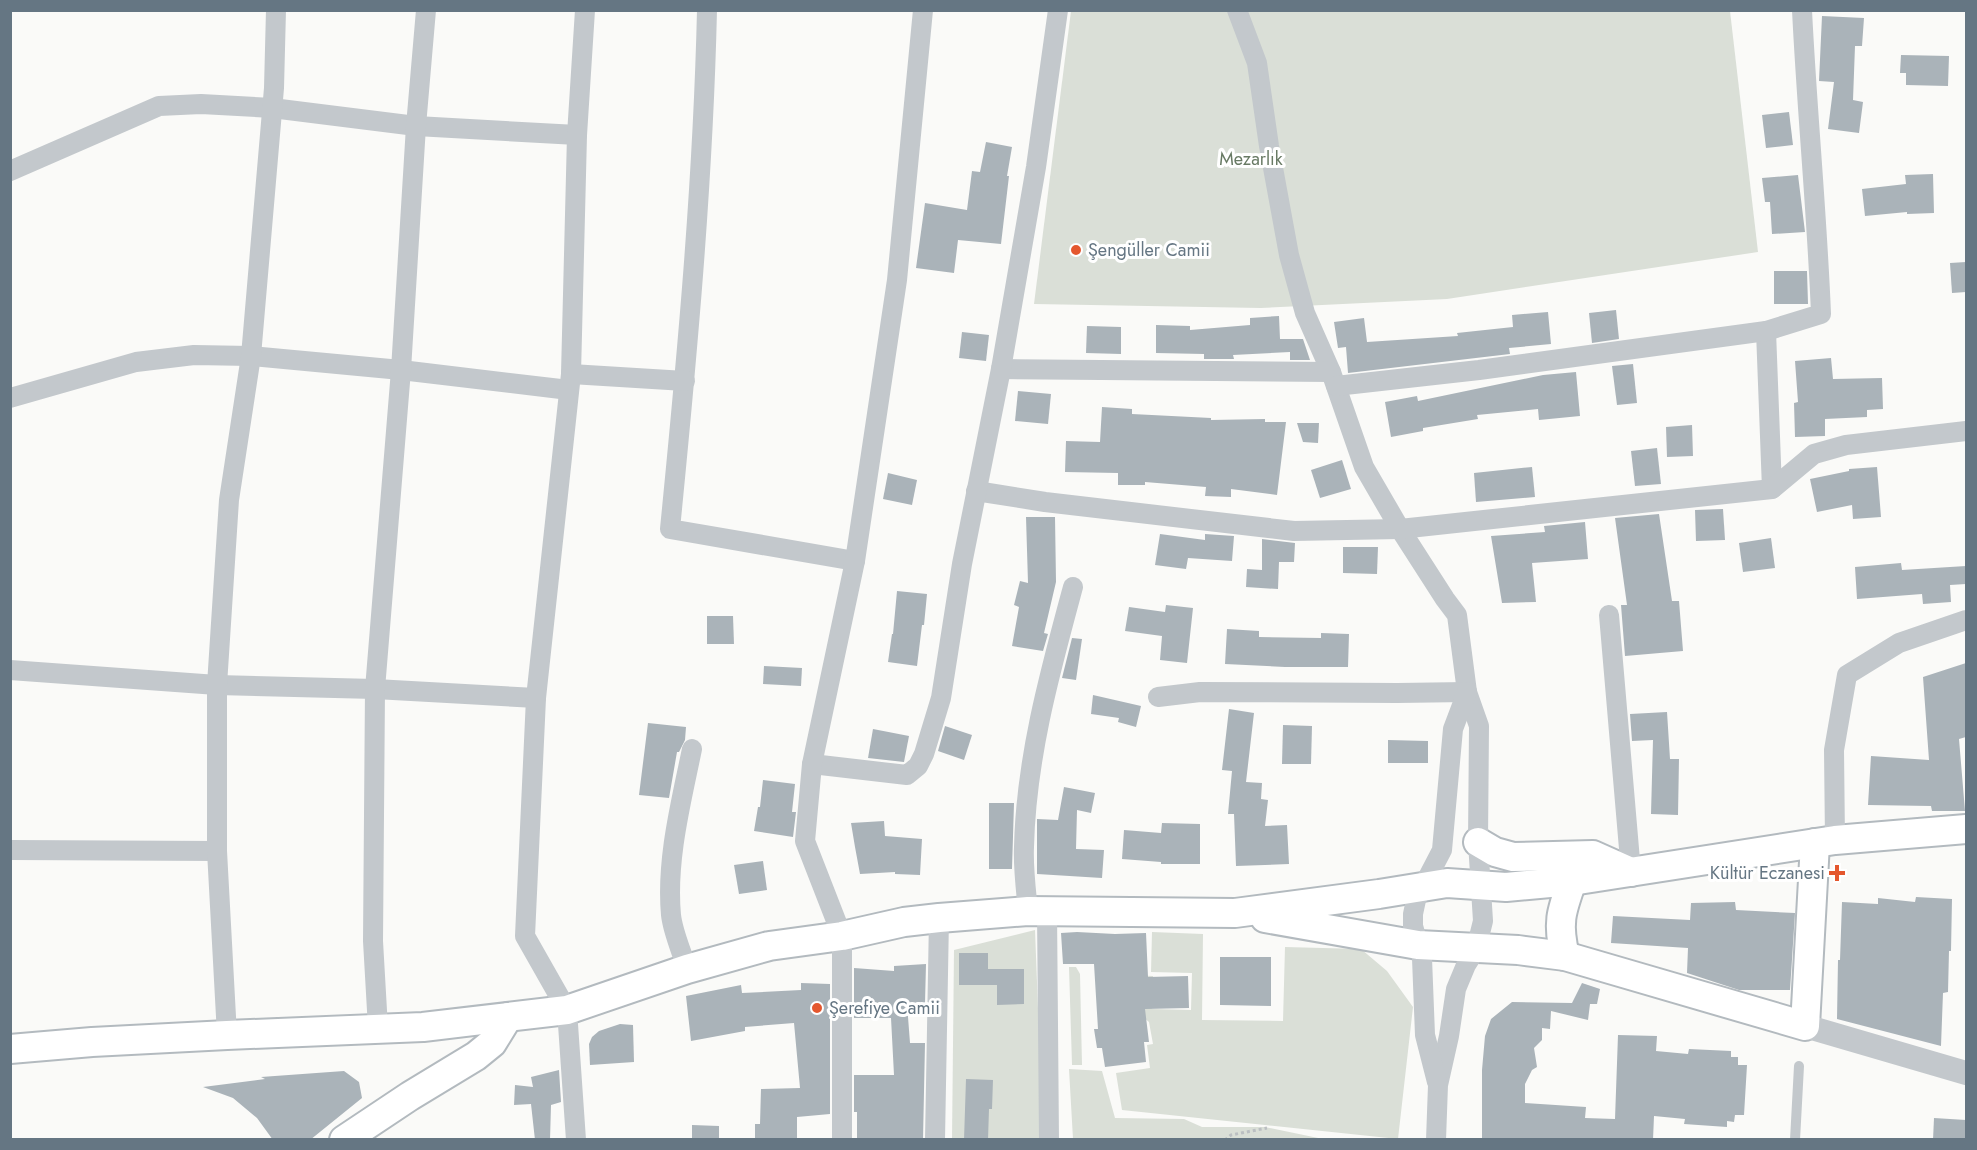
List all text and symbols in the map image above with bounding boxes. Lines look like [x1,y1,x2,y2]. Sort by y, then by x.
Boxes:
park label: Mezarlık [1219,146,1283,172]
place label: Şengüller Camii [1088,237,1210,263]
marker: Şengüller Camii [1069,243,1083,257]
place label: Kültür Eczanesi [1710,860,1825,886]
marker: Kültür Eczanesi [1830,866,1844,880]
place label: Şerefiye Camii [829,995,940,1021]
marker: Şerefiye Camii [810,1001,824,1015]

